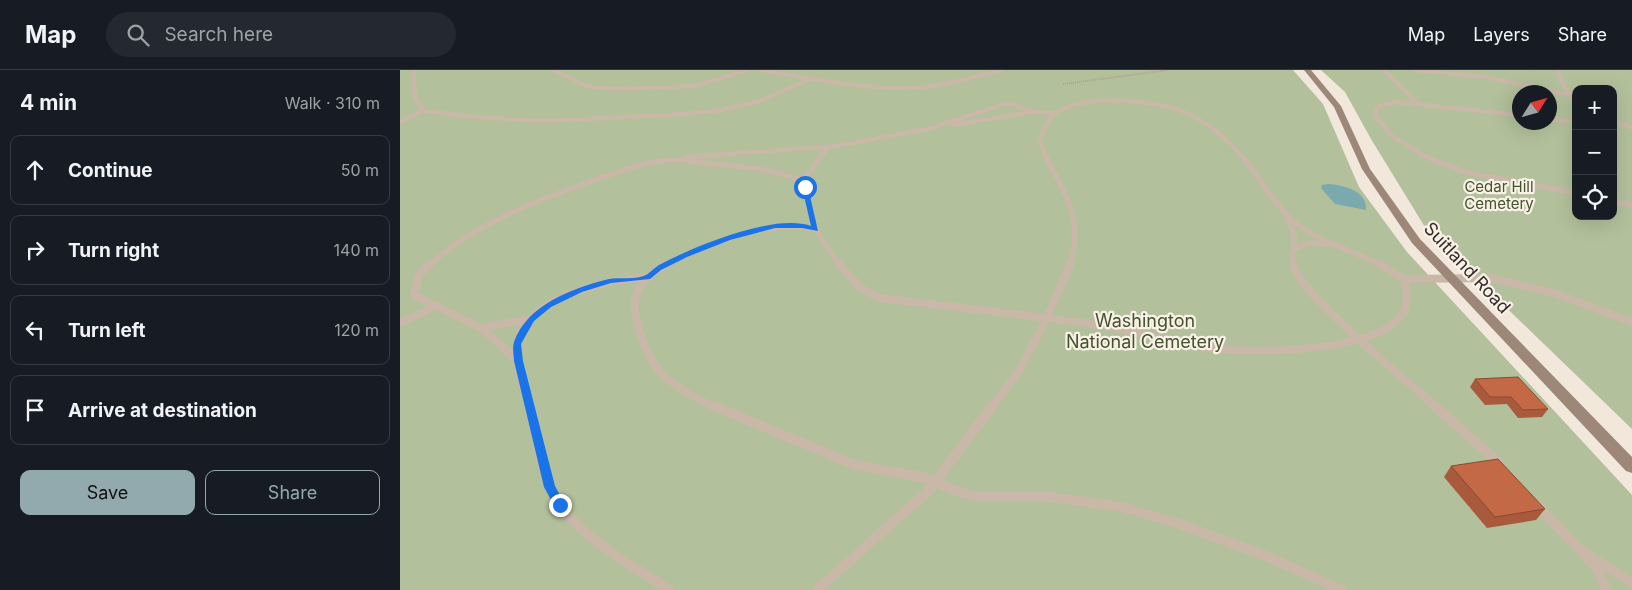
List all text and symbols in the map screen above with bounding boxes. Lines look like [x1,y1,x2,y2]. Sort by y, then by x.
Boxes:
search box [106,12,456,57]
text: Map [25,20,76,49]
icon: search [124,21,152,49]
text: Search here [164,23,273,46]
text: Map [1408,24,1445,45]
text: Layers [1473,24,1530,45]
text: Share [1558,24,1607,45]
north arrow [1512,85,1557,130]
map controls [1572,85,1617,220]
button: + [1572,85,1617,130]
text: 4 min [20,90,77,115]
text: Walk · 310 m [285,93,380,113]
button: − [1572,130,1617,175]
icon: ahead [21,156,49,184]
text: Continue [68,159,153,182]
text: 50 m [341,160,379,180]
button: locate [1572,175,1617,220]
route start [794,176,817,199]
park label: Cedar Hill Cemetery [1464,177,1534,213]
street label: Suitland Road [1420,218,1515,318]
icon: right [21,236,49,264]
text: Turn right [68,239,159,262]
text: 140 m [334,240,379,260]
park label: Washington National Cemetery [1066,310,1224,352]
icon: left [21,316,49,344]
text: Turn left [68,319,146,342]
text: 120 m [334,320,379,340]
icon: arrive [21,396,49,424]
text: Arrive at destination [68,399,257,422]
button: Save [20,470,195,515]
button: Share [205,470,380,515]
route end [549,494,572,517]

